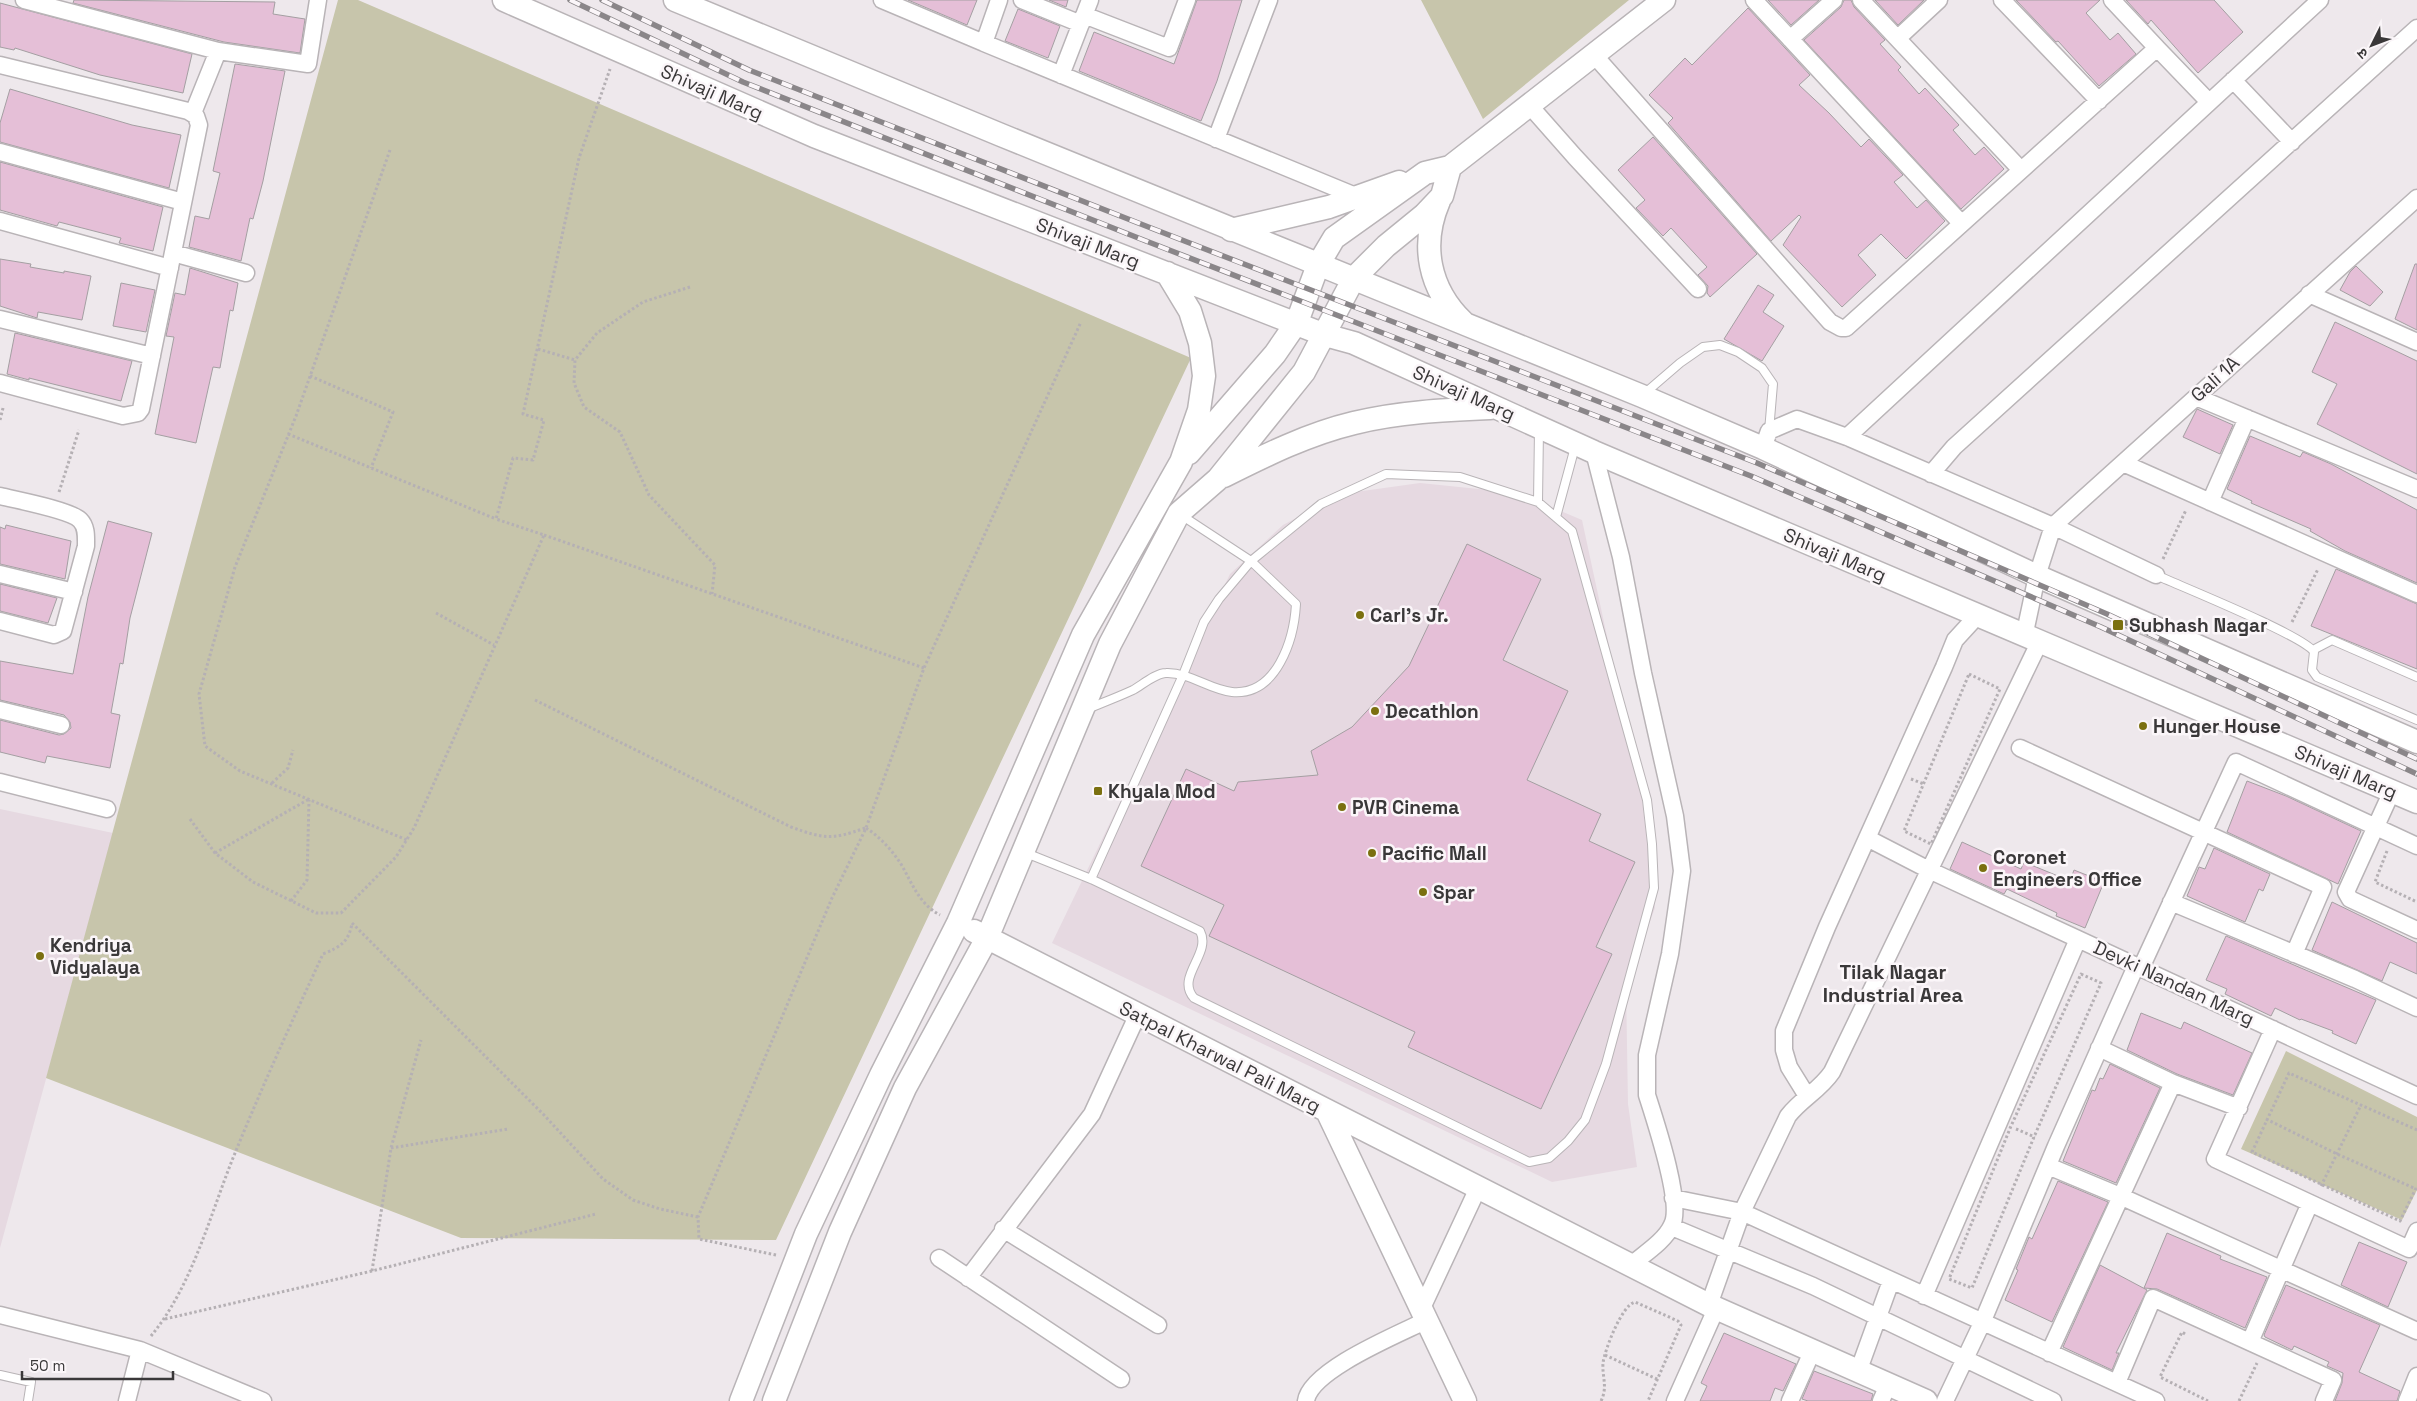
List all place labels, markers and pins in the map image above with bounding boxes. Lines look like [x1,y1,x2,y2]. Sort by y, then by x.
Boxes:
place label: Carl's Jr. [1370,603,1449,628]
marker: Carl's Jr. [1354,609,1366,621]
place label: Subhash Nagar [2129,613,2268,638]
marker: Subhash Nagar [2111,618,2125,632]
place label: Decathlon [1385,699,1479,724]
marker: Decathlon [1369,705,1381,717]
place label: Hunger House [2153,714,2281,739]
marker: Hunger House [2137,720,2149,732]
place label: Khyala Mod [1108,779,1216,804]
marker: Khyala Mod [1092,785,1104,797]
place label: PVR Cinema [1352,795,1459,820]
marker: PVR Cinema [1336,801,1348,813]
place label: Pacific Mall [1382,841,1487,866]
place label: Coronet Engineers Office [1993,845,2142,892]
marker: Pacific Mall [1366,847,1378,859]
marker: Coronet Engineers Office [1977,862,1989,874]
place label: Spar [1433,880,1475,905]
marker: Spar [1417,886,1429,898]
place label: Kendriya Vidyalaya [50,933,140,980]
marker: Kendriya Vidyalaya [34,950,46,962]

